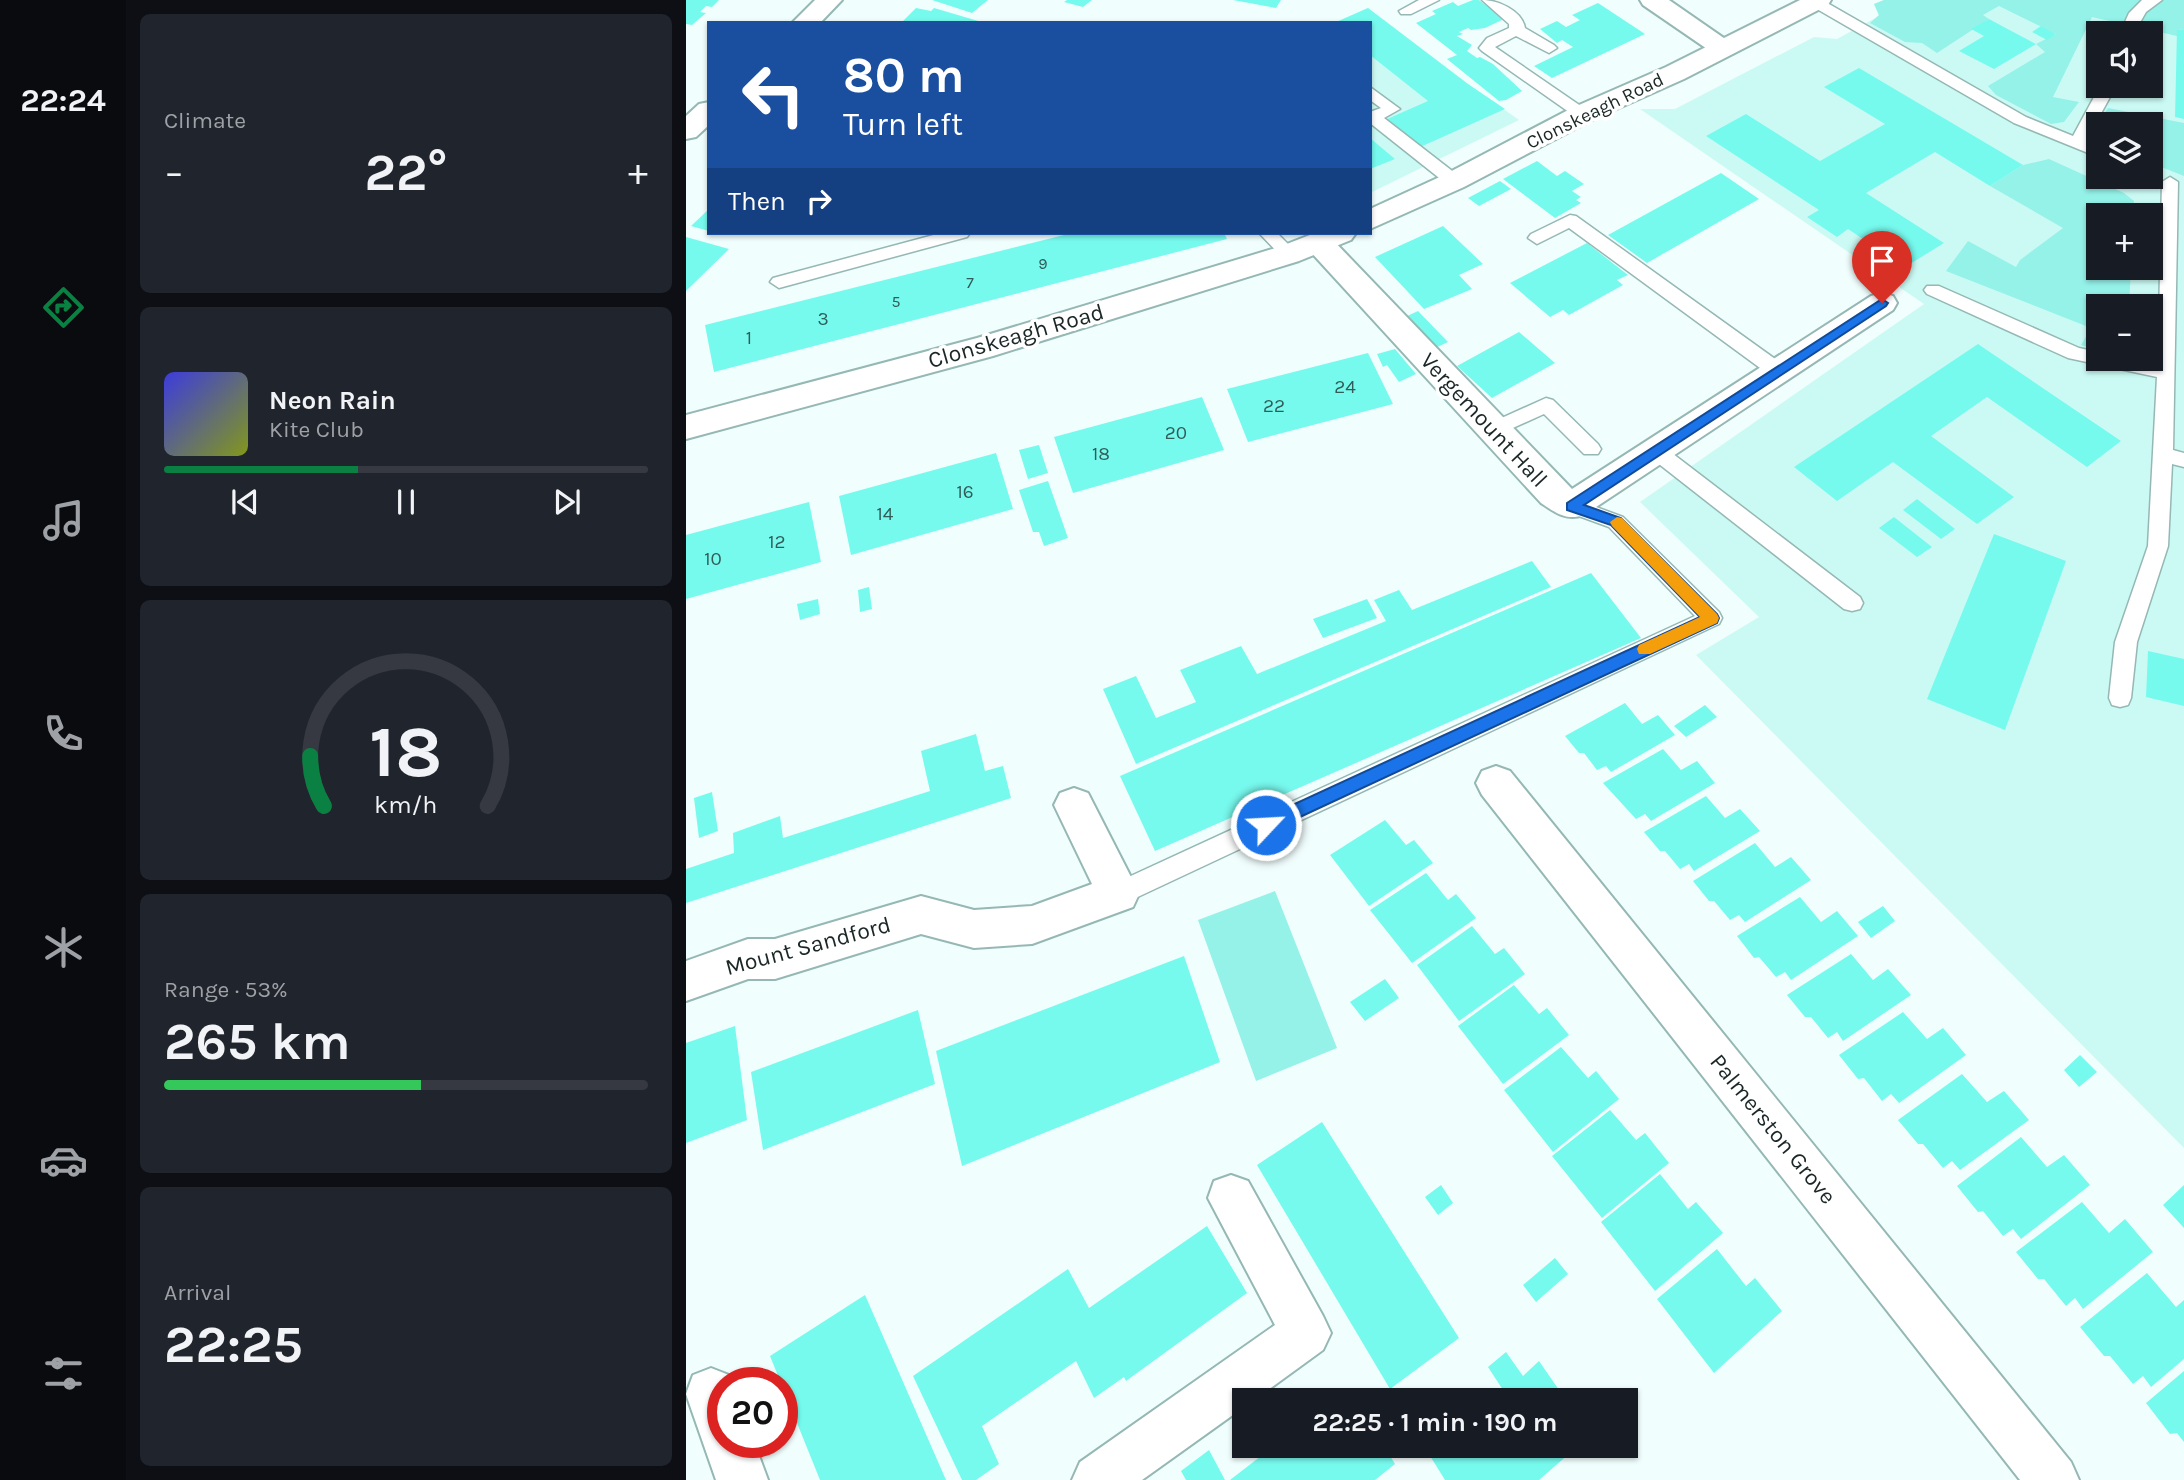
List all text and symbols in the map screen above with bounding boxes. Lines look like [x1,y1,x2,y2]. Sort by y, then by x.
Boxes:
map controls [2086,21,2163,371]
button: sound [2086,21,2163,98]
text: 80 m [843,47,965,104]
icon: left [728,49,819,140]
street label: Clonskeagh Road [1523,68,1667,154]
text: 22:24 [20,82,106,119]
text: Turn left [843,106,963,143]
text: Climate [164,107,246,134]
button: layers [2086,112,2163,189]
text: 22° [364,142,448,203]
text: − [164,150,184,195]
text: + [628,150,648,195]
icon: right [800,182,838,220]
text: Then [728,186,786,217]
button: + [2086,203,2163,280]
pin [1852,231,1912,303]
icon: arrive [1863,242,1901,280]
house number: 9 [1038,254,1048,273]
house number: 7 [966,273,974,292]
icon: directions [39,283,88,332]
house number: 5 [891,292,901,311]
button: − [2086,294,2163,371]
street label: Clonskeagh Road [925,298,1107,374]
house number: 3 [817,308,829,330]
house number: 1 [746,327,752,349]
street label: Vergemount Hall [1415,347,1553,493]
house number: 24 [1334,376,1356,398]
text: Neon Rain [269,385,396,416]
house number: 22 [1263,395,1285,417]
text: Kite Club [269,416,364,443]
house number: 20 [1165,422,1187,444]
house number: 18 [1092,443,1110,465]
house number: 16 [956,481,974,503]
icon: previous [226,483,264,521]
icon: pause [387,483,425,521]
icon: next [548,483,586,521]
icon: music [39,496,88,545]
house number: 14 [877,503,894,525]
house number: 12 [768,531,786,553]
house number: 10 [704,548,722,570]
icon: phone [39,709,88,758]
text: 18 [369,709,443,794]
position arrow [1229,788,1303,862]
text: km/h [374,790,438,819]
street label: Mount Sandford [722,911,894,981]
icon: climate [39,923,88,972]
text: Range · 53% [164,976,288,1003]
text: 265 km [164,1011,351,1072]
street label: Palmerston Grove [1704,1049,1842,1209]
icon: car [39,1136,88,1185]
text: Arrival [164,1279,231,1306]
text: 22:25 [164,1314,303,1375]
icon: filters [39,1349,88,1398]
speed limit sign: 20 [707,1367,798,1458]
text: 22:25 · 1 min · 190 m [1313,1407,1557,1438]

